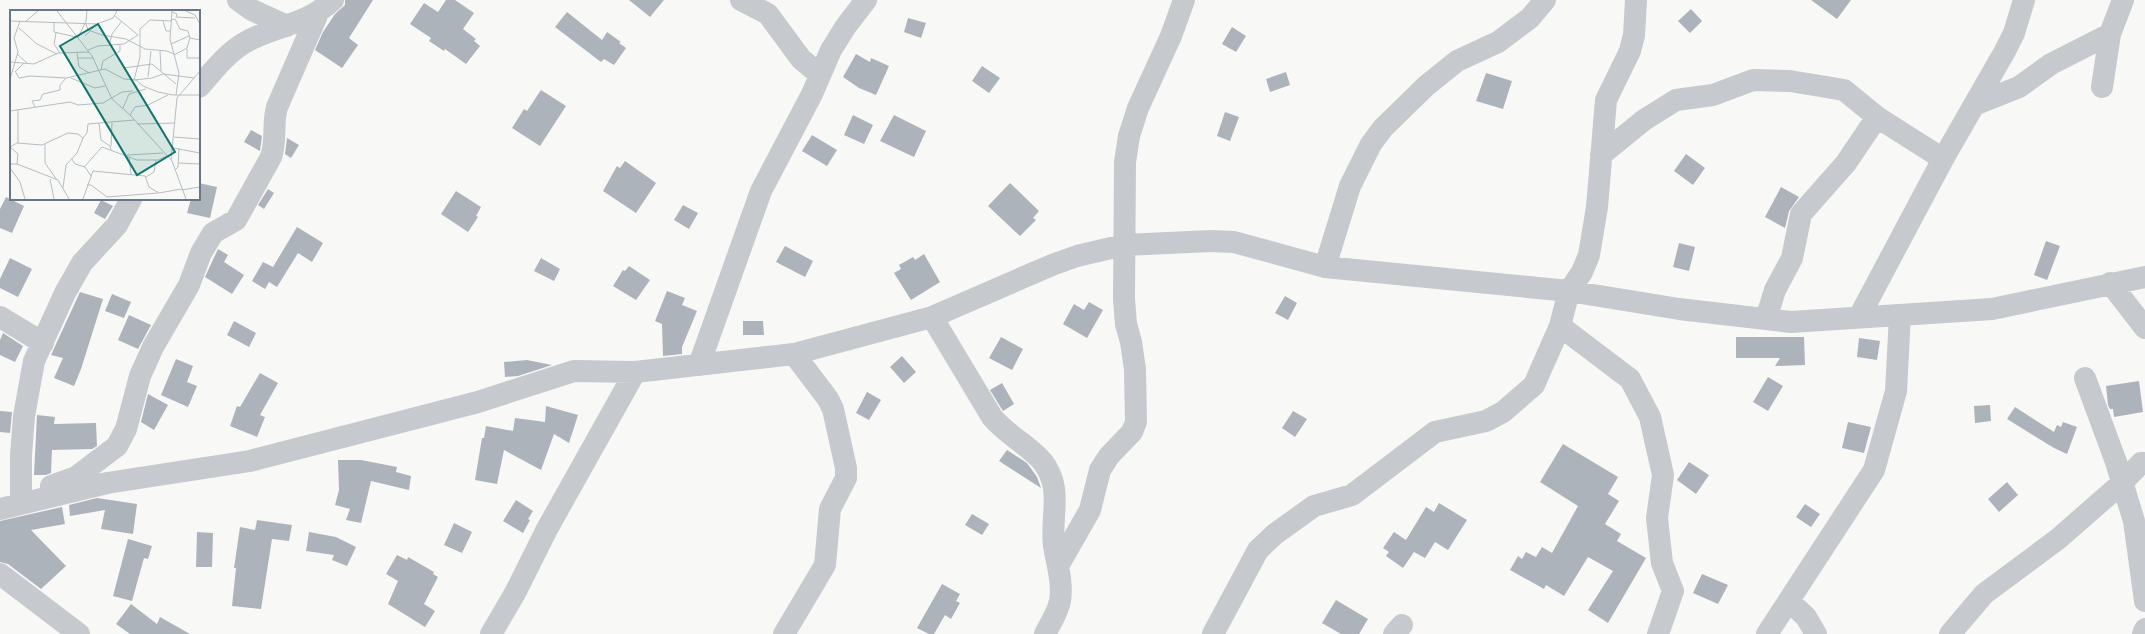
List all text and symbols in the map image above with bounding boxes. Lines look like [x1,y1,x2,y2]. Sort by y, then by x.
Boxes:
inset map [10,10,200,200]

